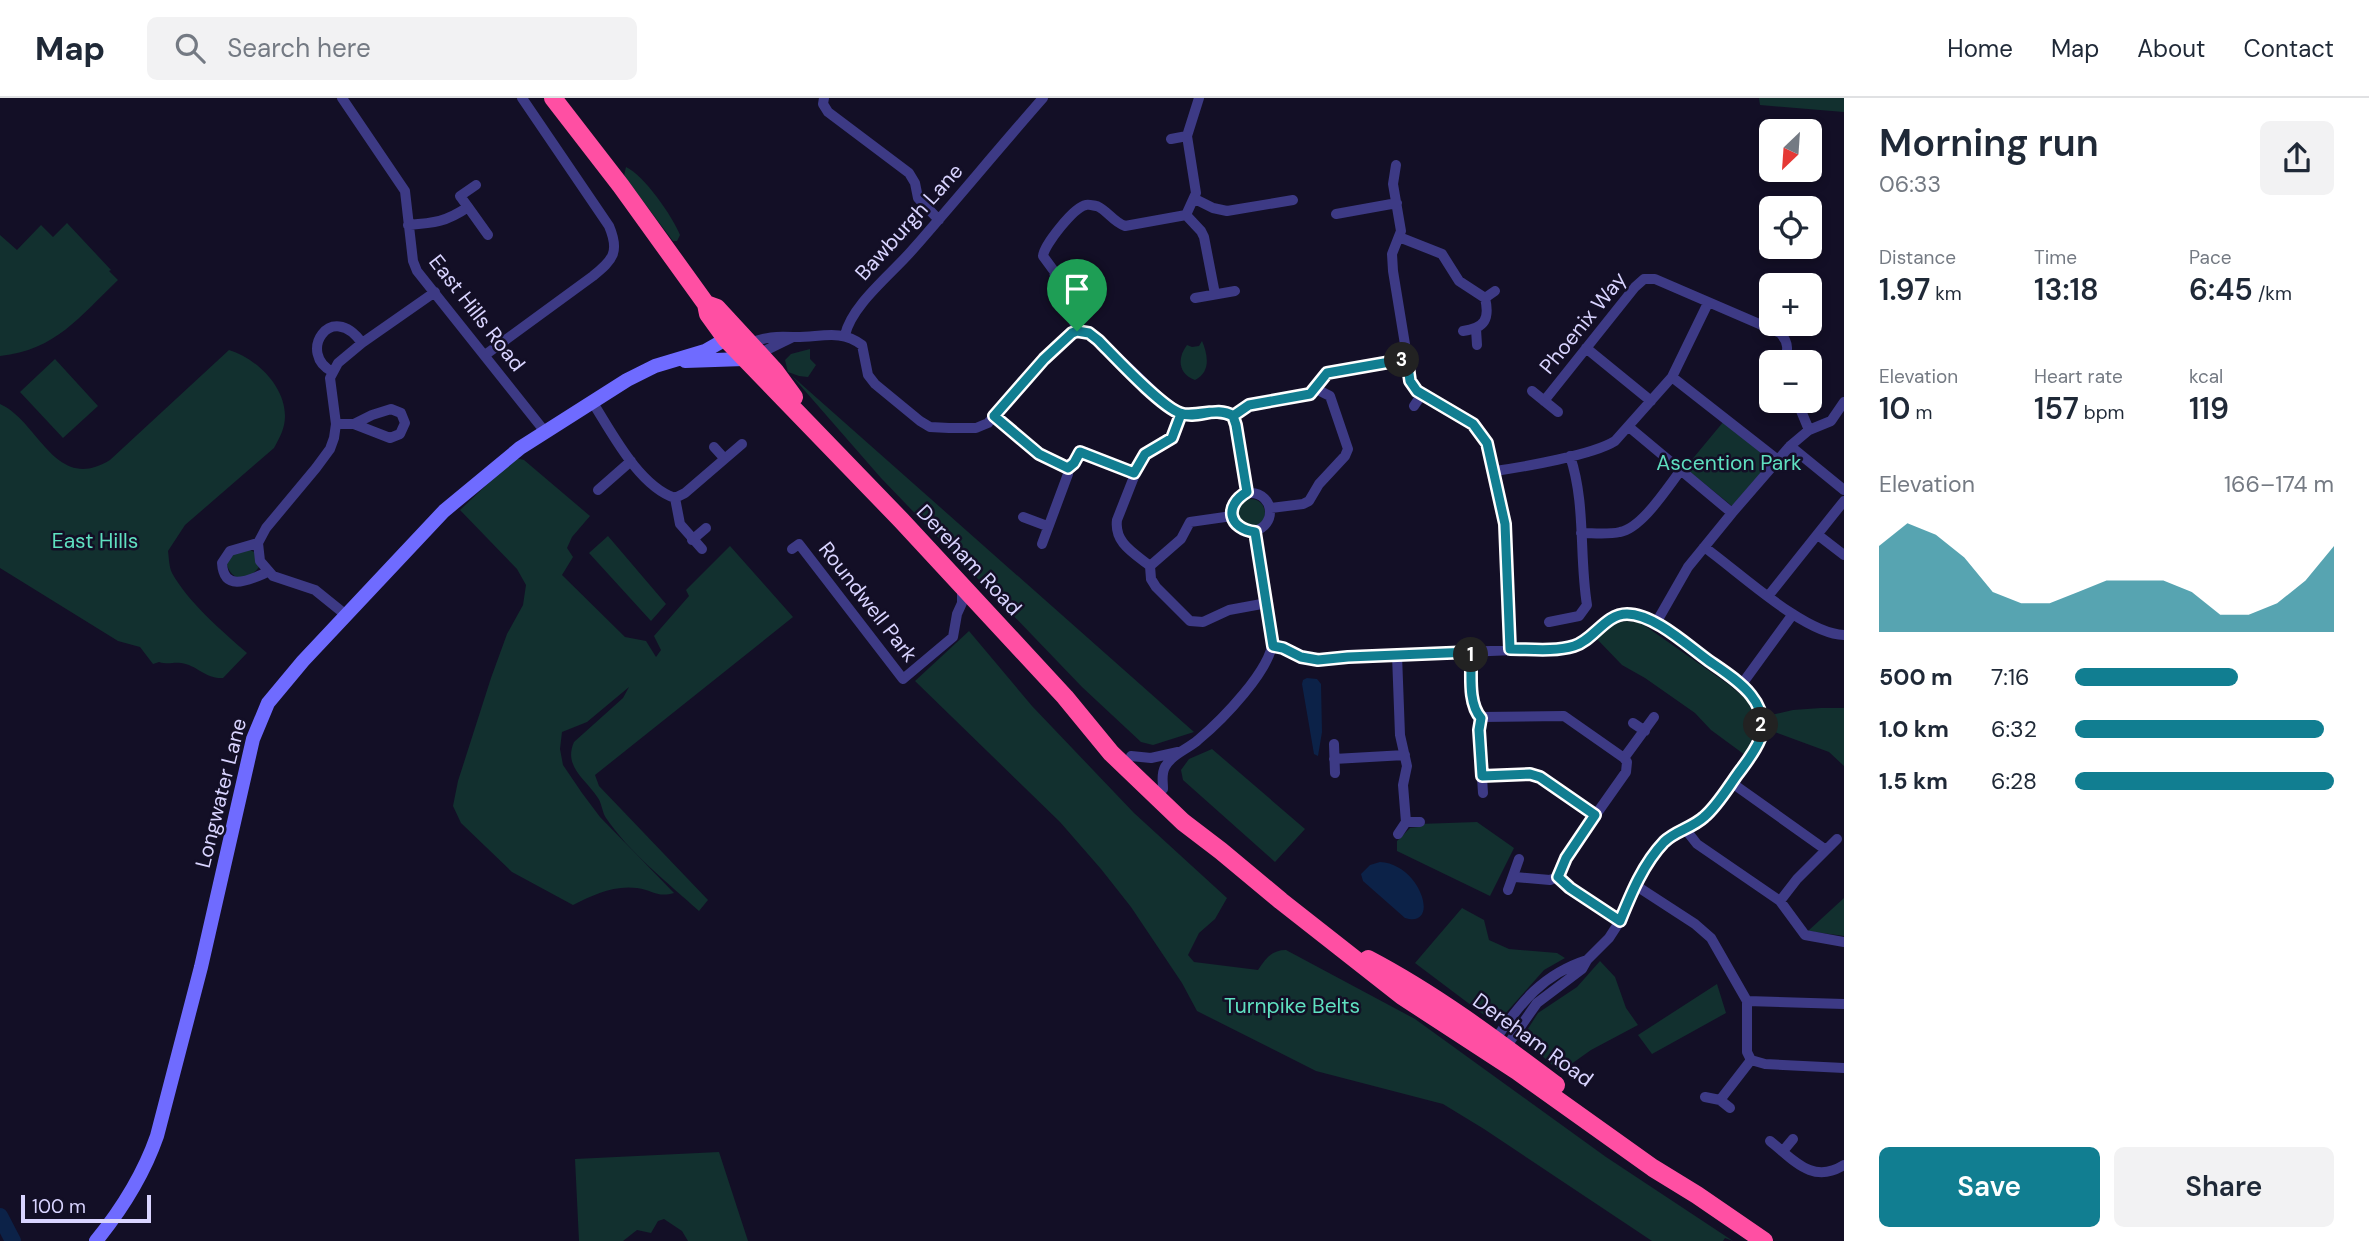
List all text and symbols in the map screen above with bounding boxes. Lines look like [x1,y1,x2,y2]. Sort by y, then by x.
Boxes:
search box [147,17,637,80]
text: Map [35,27,105,70]
icon: search [171,29,209,67]
text: Search here [227,31,371,65]
text: Home [1947,33,2013,64]
text: Map [2051,33,2099,64]
text: About [2137,33,2206,64]
text: Contact [2244,33,2334,64]
text: Morning run [1879,118,2099,168]
north arrow [1759,119,1822,182]
map controls [1759,119,1822,413]
button: share [2260,121,2334,195]
street label: Bawburgh Lane [849,157,969,287]
text: 06:33 [1879,169,1941,199]
button: locate [1759,196,1822,259]
text: Distance [1879,245,1956,270]
text: Time [2034,245,2077,270]
text: Pace [2189,245,2232,270]
street label: East Hills Road [423,249,531,377]
pin [1047,259,1107,331]
street label: Phoenix Way [1533,266,1633,380]
icon: arrive [1058,270,1096,308]
text: 1.97 [1879,270,1930,309]
text: 13:18 [2034,270,2099,309]
text: 6:45 [2189,270,2253,309]
button: + [1759,273,1822,336]
text: km [1930,281,1962,306]
text: /km [2253,281,2292,306]
pin: 3 [1384,342,1420,378]
text: 3 [1396,347,1407,372]
button: − [1759,350,1822,413]
text: Elevation [1879,364,1958,389]
text: Heart rate [2034,364,2123,389]
text: kcal [2189,364,2223,389]
text: 10 [1879,389,1910,428]
text: 157 [2034,389,2079,428]
text: 119 [2189,389,2229,428]
text: m [1910,400,1932,425]
text: bpm [2079,400,2125,425]
park label: Ascention Park [1656,449,1802,477]
text: Elevation [1879,469,1975,499]
text: 166–174 m [2224,469,2334,499]
street label: Dereham Road [910,498,1028,622]
park label: East Hills [52,527,138,555]
street label: Roundwell Park [812,536,924,668]
pin: 1 [1454,638,1488,672]
text: 1 [1467,642,1474,667]
text: 500 m [1879,662,1953,692]
text: 7:16 [1991,662,2030,692]
pin: 2 [1744,708,1778,742]
text: 2 [1755,712,1766,737]
text: 1.0 km [1879,714,1949,744]
text: 6:32 [1991,714,2037,744]
street label: Longwater Lane [189,715,253,871]
text: 1.5 km [1879,766,1948,796]
text: 6:28 [1991,766,2037,796]
street label: Dereham Road [1467,987,1599,1093]
park label: Turnpike Belts [1224,992,1360,1020]
button: Save [1879,1147,2100,1227]
button: Share [2114,1147,2334,1227]
scale bar [21,1192,150,1224]
text: 100 m [32,1194,86,1219]

